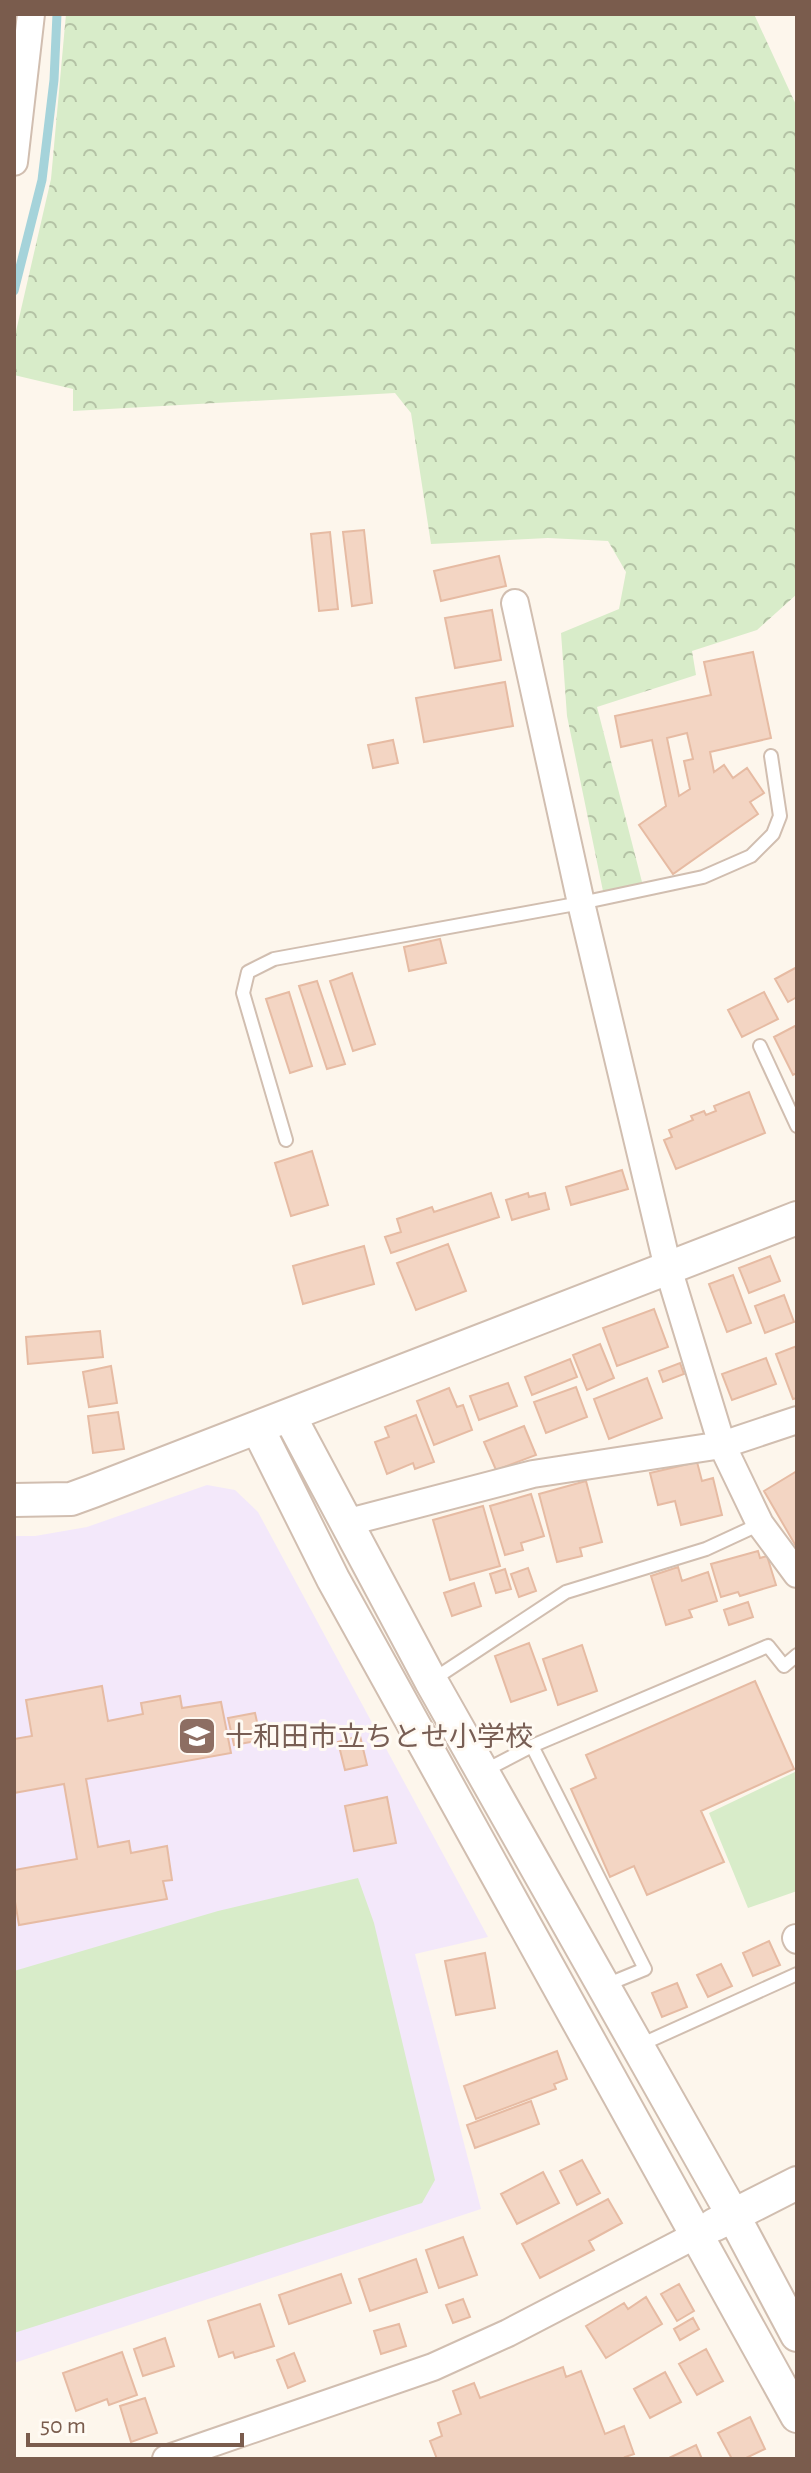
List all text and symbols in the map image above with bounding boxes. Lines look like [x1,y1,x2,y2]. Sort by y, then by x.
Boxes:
school or university icon: 十和田市立ちとせ小学校 [176,1715,218,1757]
place label: 十和田市立ちとせ小学校 [225,1722,533,1752]
scale bar [28,2397,242,2447]
text: 50 m [40,2414,86,2438]

